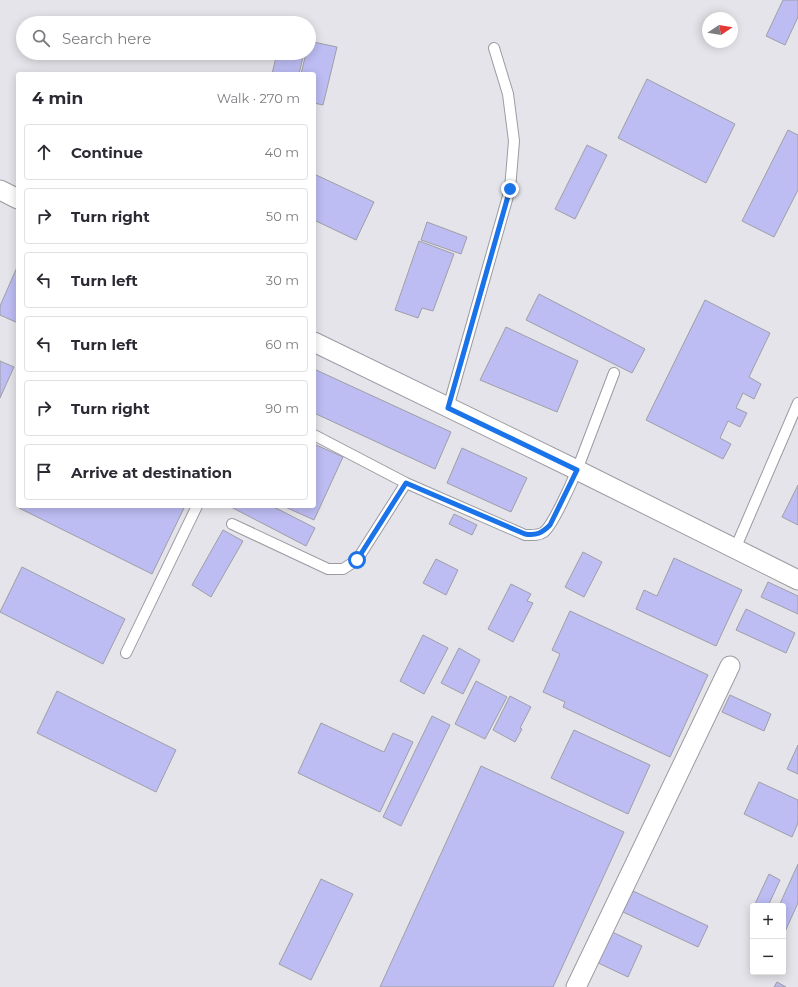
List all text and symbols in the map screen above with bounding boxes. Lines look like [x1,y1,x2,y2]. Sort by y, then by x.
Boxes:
north arrow [702,12,738,48]
search box [16,16,316,60]
icon: search [30,27,52,49]
text: Search here [62,29,151,48]
text: 4 min [32,88,83,108]
text: Walk · 270 m [217,90,300,106]
icon: ahead [33,141,55,163]
text: Continue [71,143,143,162]
text: 40 m [265,144,299,160]
route end [501,180,519,198]
icon: right [33,205,55,227]
text: Turn right [71,207,150,226]
text: 50 m [266,208,299,224]
icon: left [33,269,55,291]
text: Turn left [71,271,138,290]
text: 30 m [266,272,299,288]
icon: left [33,333,55,355]
text: Turn left [71,335,138,354]
text: 60 m [265,336,299,352]
icon: right [33,397,55,419]
text: Turn right [71,399,150,418]
text: 90 m [265,400,299,416]
icon: arrive [33,461,55,483]
text: Arrive at destination [71,463,232,482]
route start [348,551,366,569]
map controls [750,903,786,975]
button: + [750,903,786,939]
button: − [750,939,786,975]

